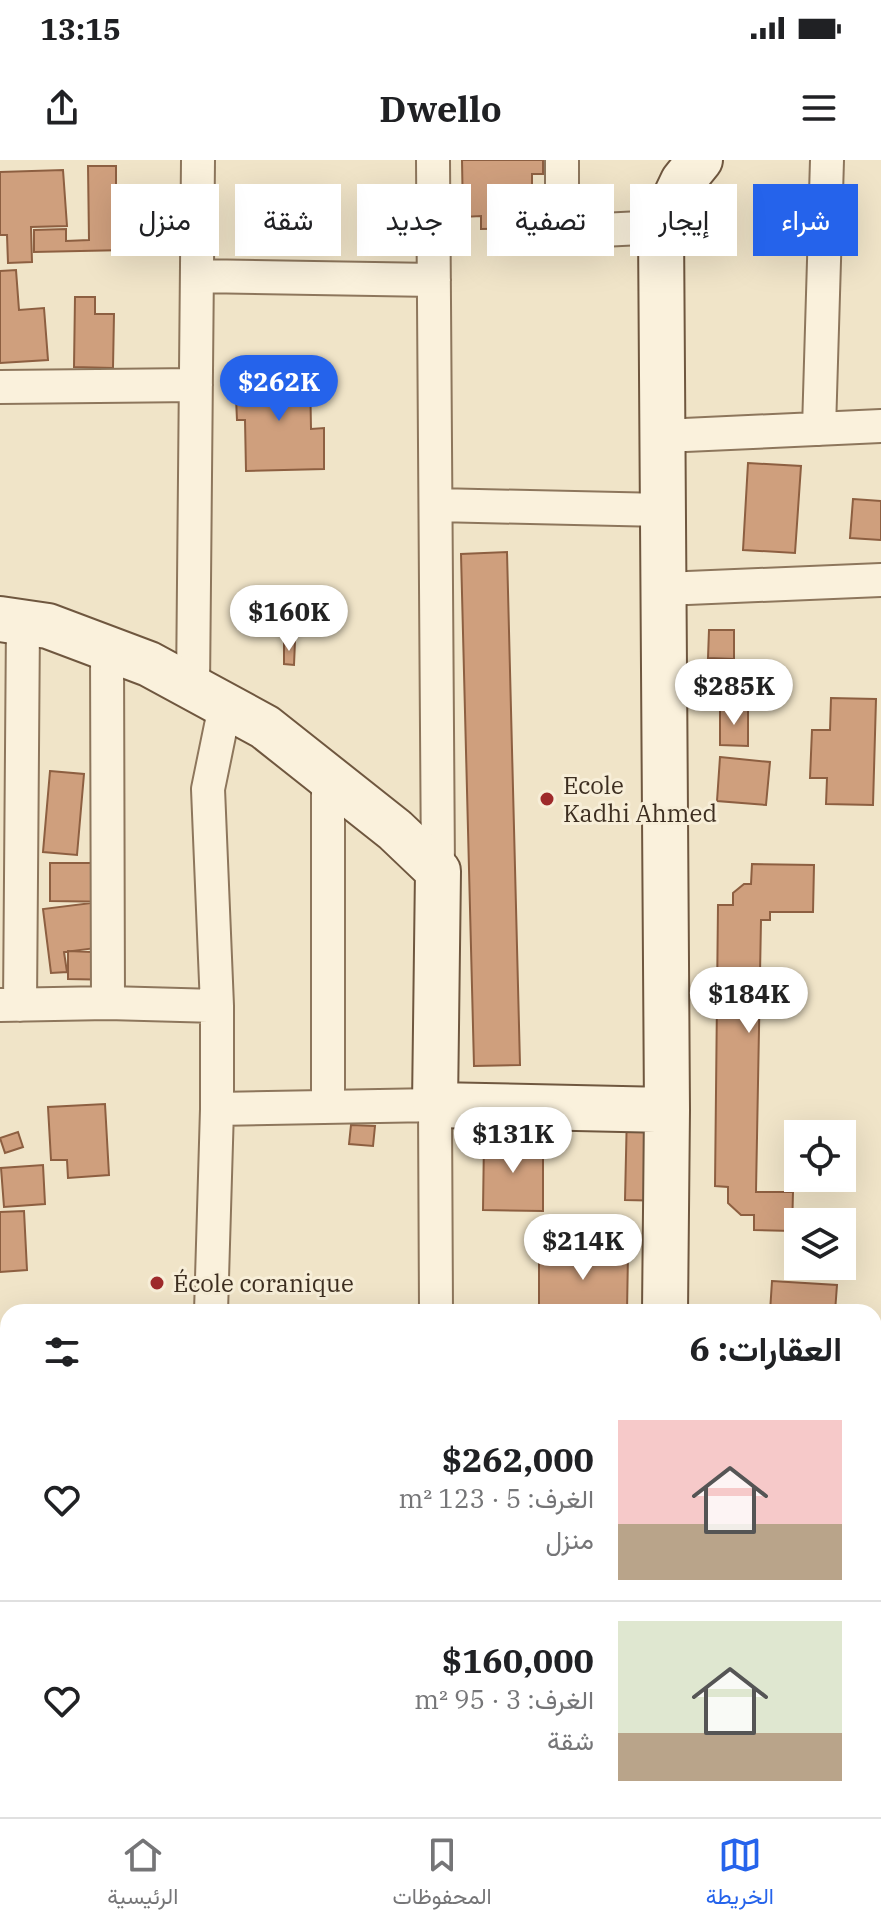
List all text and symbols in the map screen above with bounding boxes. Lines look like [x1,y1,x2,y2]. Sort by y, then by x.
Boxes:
text: 13:15 [40,9,121,48]
text: Dwello [379,85,502,132]
icon: share [40,86,84,130]
icon: menu [797,86,841,130]
chip: منزل [111,184,219,256]
chip: شقة [235,184,341,256]
chip: جديد [357,184,471,256]
chip: تصفية [487,184,614,256]
chip: إيجار [630,184,737,256]
chip: شراء [753,184,858,256]
pin: $262K [223,355,335,423]
text: $262K [238,364,320,398]
pin: $160K [233,585,345,653]
text: $160K [248,594,330,628]
pin: $285K [678,659,790,727]
text: $285K [693,668,775,702]
place label: Ecole Kadhi Ahmed [563,769,717,829]
marker: Ecole Kadhi Ahmed [538,790,556,808]
pin: $184K [693,967,805,1035]
text: $184K [708,976,790,1010]
pin: $131K [457,1107,569,1175]
text: $131K [472,1116,554,1150]
map controls [784,1120,856,1280]
button: locate [784,1120,856,1192]
button: layers [784,1208,856,1280]
pin: $214K [527,1214,639,1282]
text: $214K [542,1223,624,1257]
place label: École coranique [173,1267,354,1299]
marker: École coranique [148,1274,166,1292]
text: العقارات: 6 [689,1326,842,1370]
icon: filters [40,1330,84,1374]
text: $262,000 [442,1437,594,1481]
icon: home [682,1452,778,1548]
icon: heart [40,1478,84,1522]
text: الغرف: 5 · 123 m² [399,1481,594,1515]
text: منزل [545,1522,594,1556]
text: $160,000 [442,1638,594,1682]
icon: home [682,1653,778,1749]
icon: heart [40,1679,84,1723]
text: الغرف: 3 · 95 m² [414,1682,594,1716]
text: شقة [547,1723,594,1757]
tab: الرئيسية [107,1833,178,1916]
tab: المحفوظات [393,1833,492,1916]
tab: الخريطة [706,1833,774,1916]

